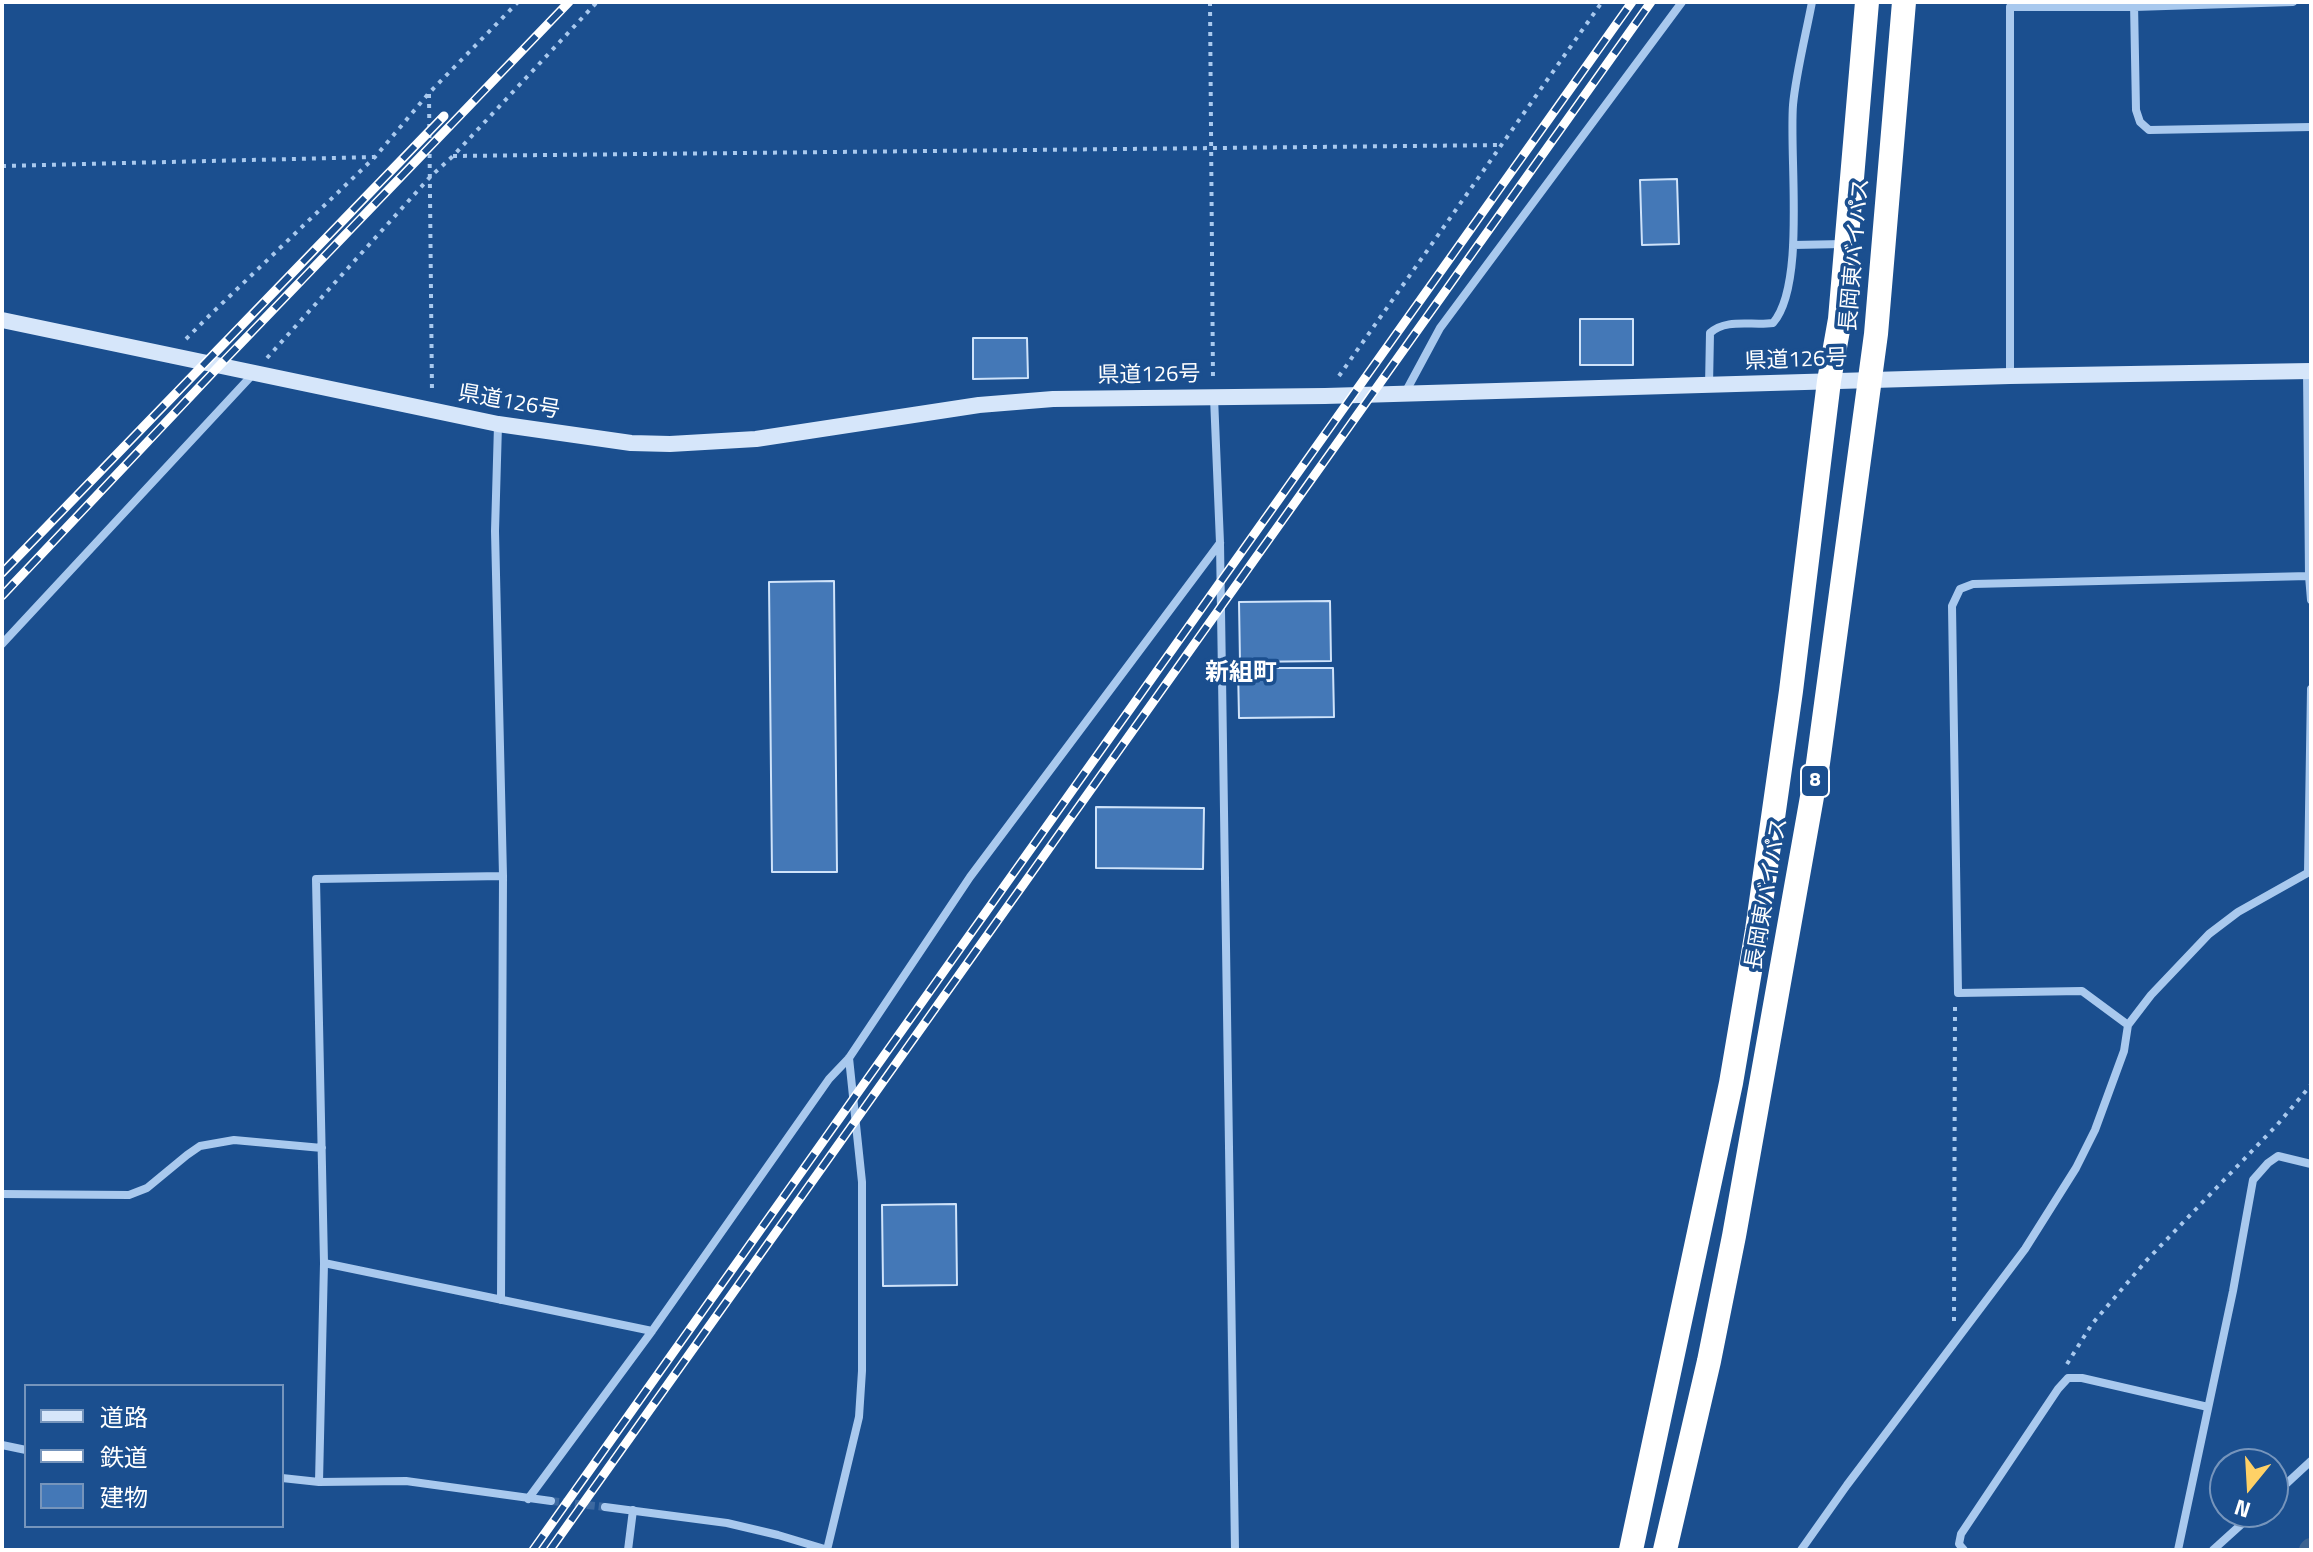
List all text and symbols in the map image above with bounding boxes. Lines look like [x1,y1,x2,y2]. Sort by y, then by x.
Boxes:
street label: 長岡東バイパス [1836,177,1876,333]
street label: 県道126号 [1744,346,1848,376]
street label: 県道126号 [1097,362,1201,390]
street label: 県道126号 [456,381,562,425]
district label: 新組町 [1205,660,1277,688]
road number: 8 [1801,765,1829,797]
street label: 長岡東バイパス [1742,816,1794,972]
legend [24,1384,284,1528]
text: 道路 [100,1399,148,1435]
text: 鉄道 [100,1439,148,1475]
north arrow [2209,1448,2289,1528]
text: 建物 [100,1479,148,1515]
text: N [2230,1490,2255,1527]

